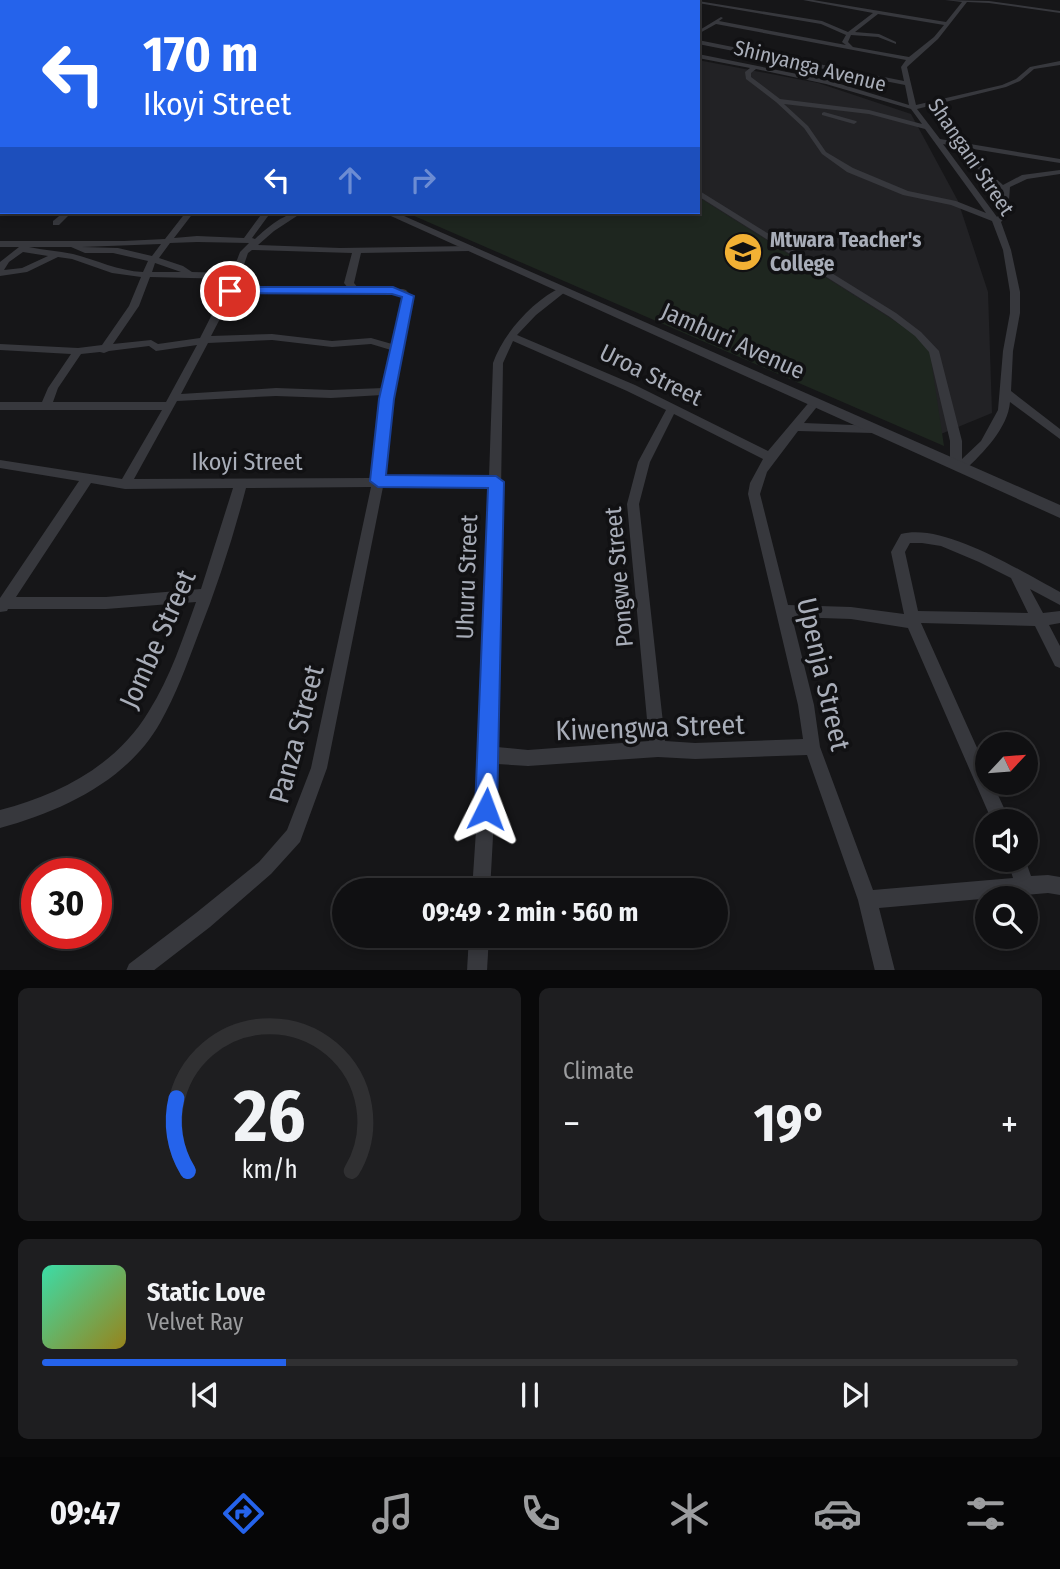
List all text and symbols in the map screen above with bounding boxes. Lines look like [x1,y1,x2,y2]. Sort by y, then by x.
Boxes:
text: 170 m [143,25,259,84]
icon: left [28,28,119,119]
street label: Shinyanga Avenue [731,35,889,97]
text: Ikoyi Street [143,85,291,123]
street label: Shangani Street [922,94,1020,221]
icon: left [258,161,296,199]
icon: ahead [331,161,369,199]
icon: right [404,161,442,199]
place label: Mtwara Teacher's College [770,227,921,277]
school or university icon: Mtwara Teacher's College [722,231,764,273]
pin [200,261,260,321]
icon: arrive [211,272,249,310]
street label: Jamhuri Avenue [657,297,809,385]
street label: Uroa Street [595,338,707,412]
street label: Ikoyi Street [191,448,303,476]
street label: Pongwe Street [599,506,639,648]
street label: Uhuru Street [451,514,483,640]
street label: Jombe Street [112,564,203,714]
street label: Upenja Street [790,594,857,755]
street label: Panza Street [262,661,331,807]
street label: Kiwengwa Street [555,708,746,747]
north arrow [975,732,1038,794]
map controls [975,732,1038,949]
position arrow [449,772,523,846]
button: sound [975,809,1038,872]
speed limit sign: 30 [21,858,112,949]
button: search [975,886,1038,949]
text: 09:49 · 2 min · 560 m [422,897,638,928]
text: Climate [563,1057,634,1085]
text: 26 [233,1073,305,1160]
text: 19° [754,1092,827,1155]
text: − [563,1101,580,1147]
text: + [1001,1101,1018,1147]
text: km/h [242,1154,297,1184]
text: Static Love [147,1277,265,1308]
text: Velvet Ray [147,1308,243,1336]
icon: previous [186,1376,224,1414]
icon: pause [511,1376,549,1414]
icon: next [836,1376,874,1414]
icon: directions [219,1489,268,1538]
icon: music [368,1489,417,1538]
icon: phone [516,1489,565,1538]
icon: climate [665,1489,714,1538]
icon: car [813,1489,862,1538]
icon: filters [961,1489,1010,1538]
text: 09:47 [50,1494,120,1532]

